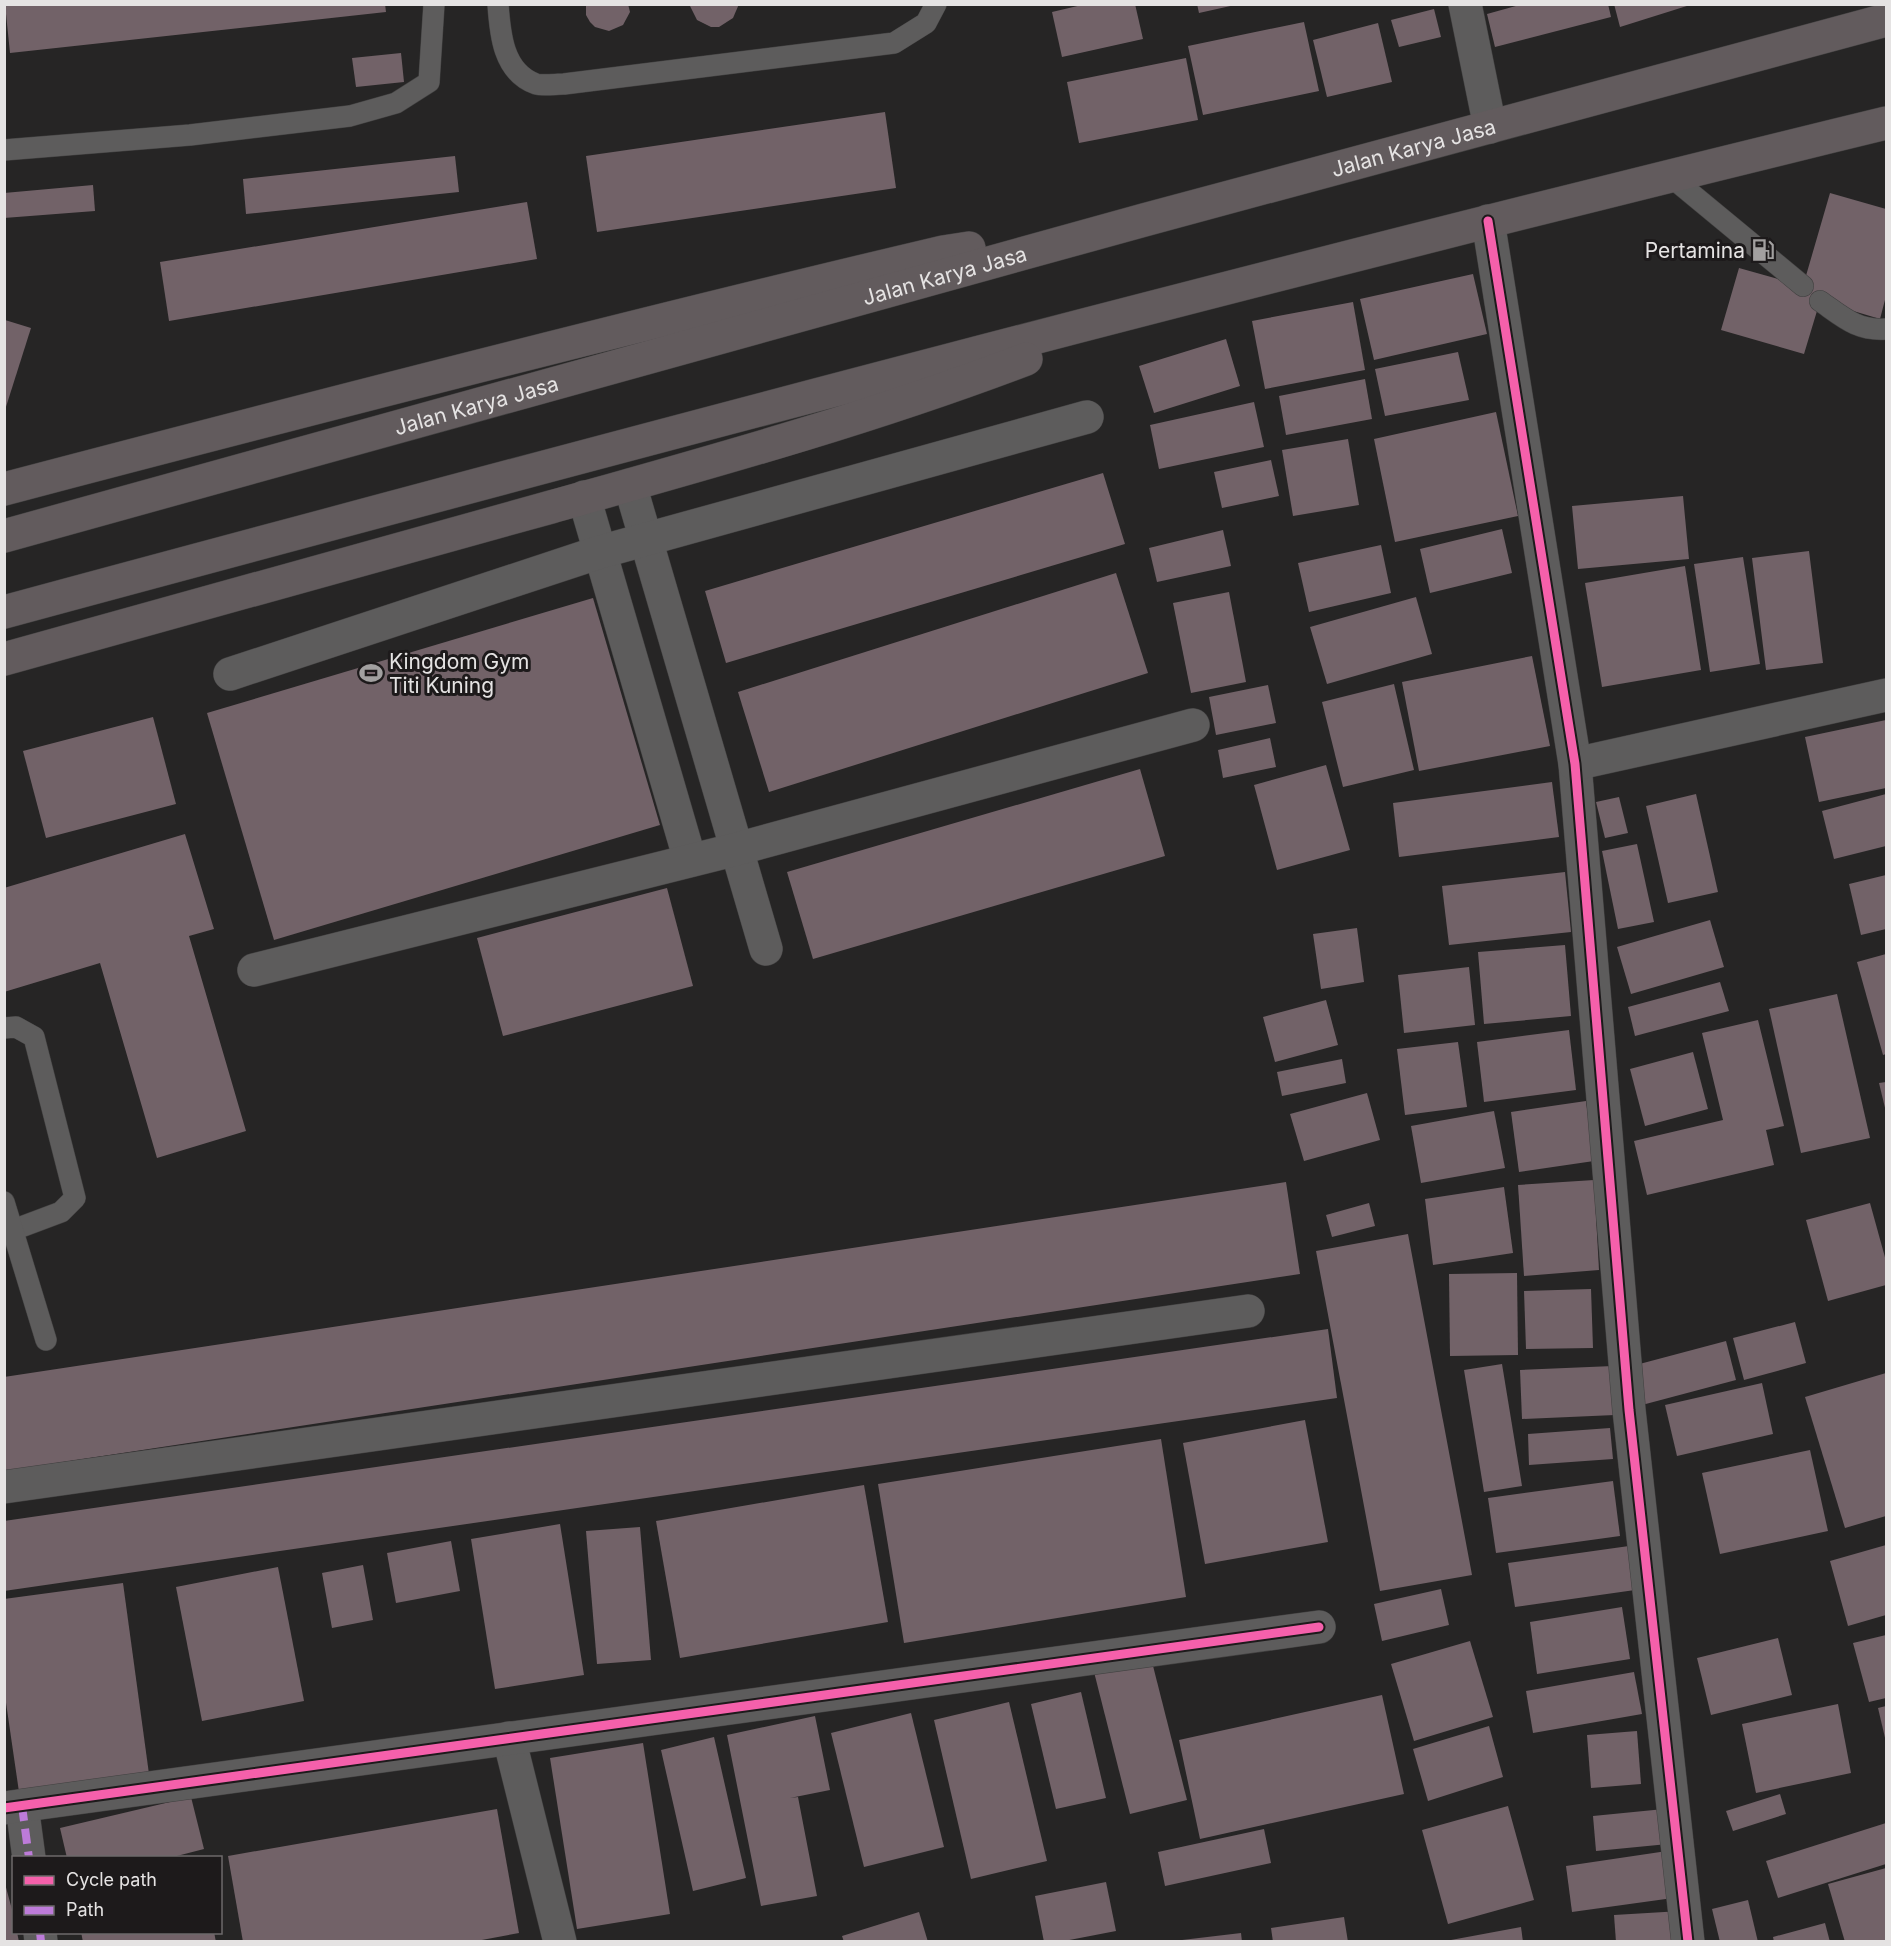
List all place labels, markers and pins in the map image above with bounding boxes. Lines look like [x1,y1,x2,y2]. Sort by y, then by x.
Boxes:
fuel station icon: Pertamina [1750,237,1776,263]
place label: Pertamina [1645,238,1745,263]
place label: Kingdom Gym Titi Kuning [389,649,529,698]
sports icon: Kingdom Gym Titi Kuning [358,660,384,686]

